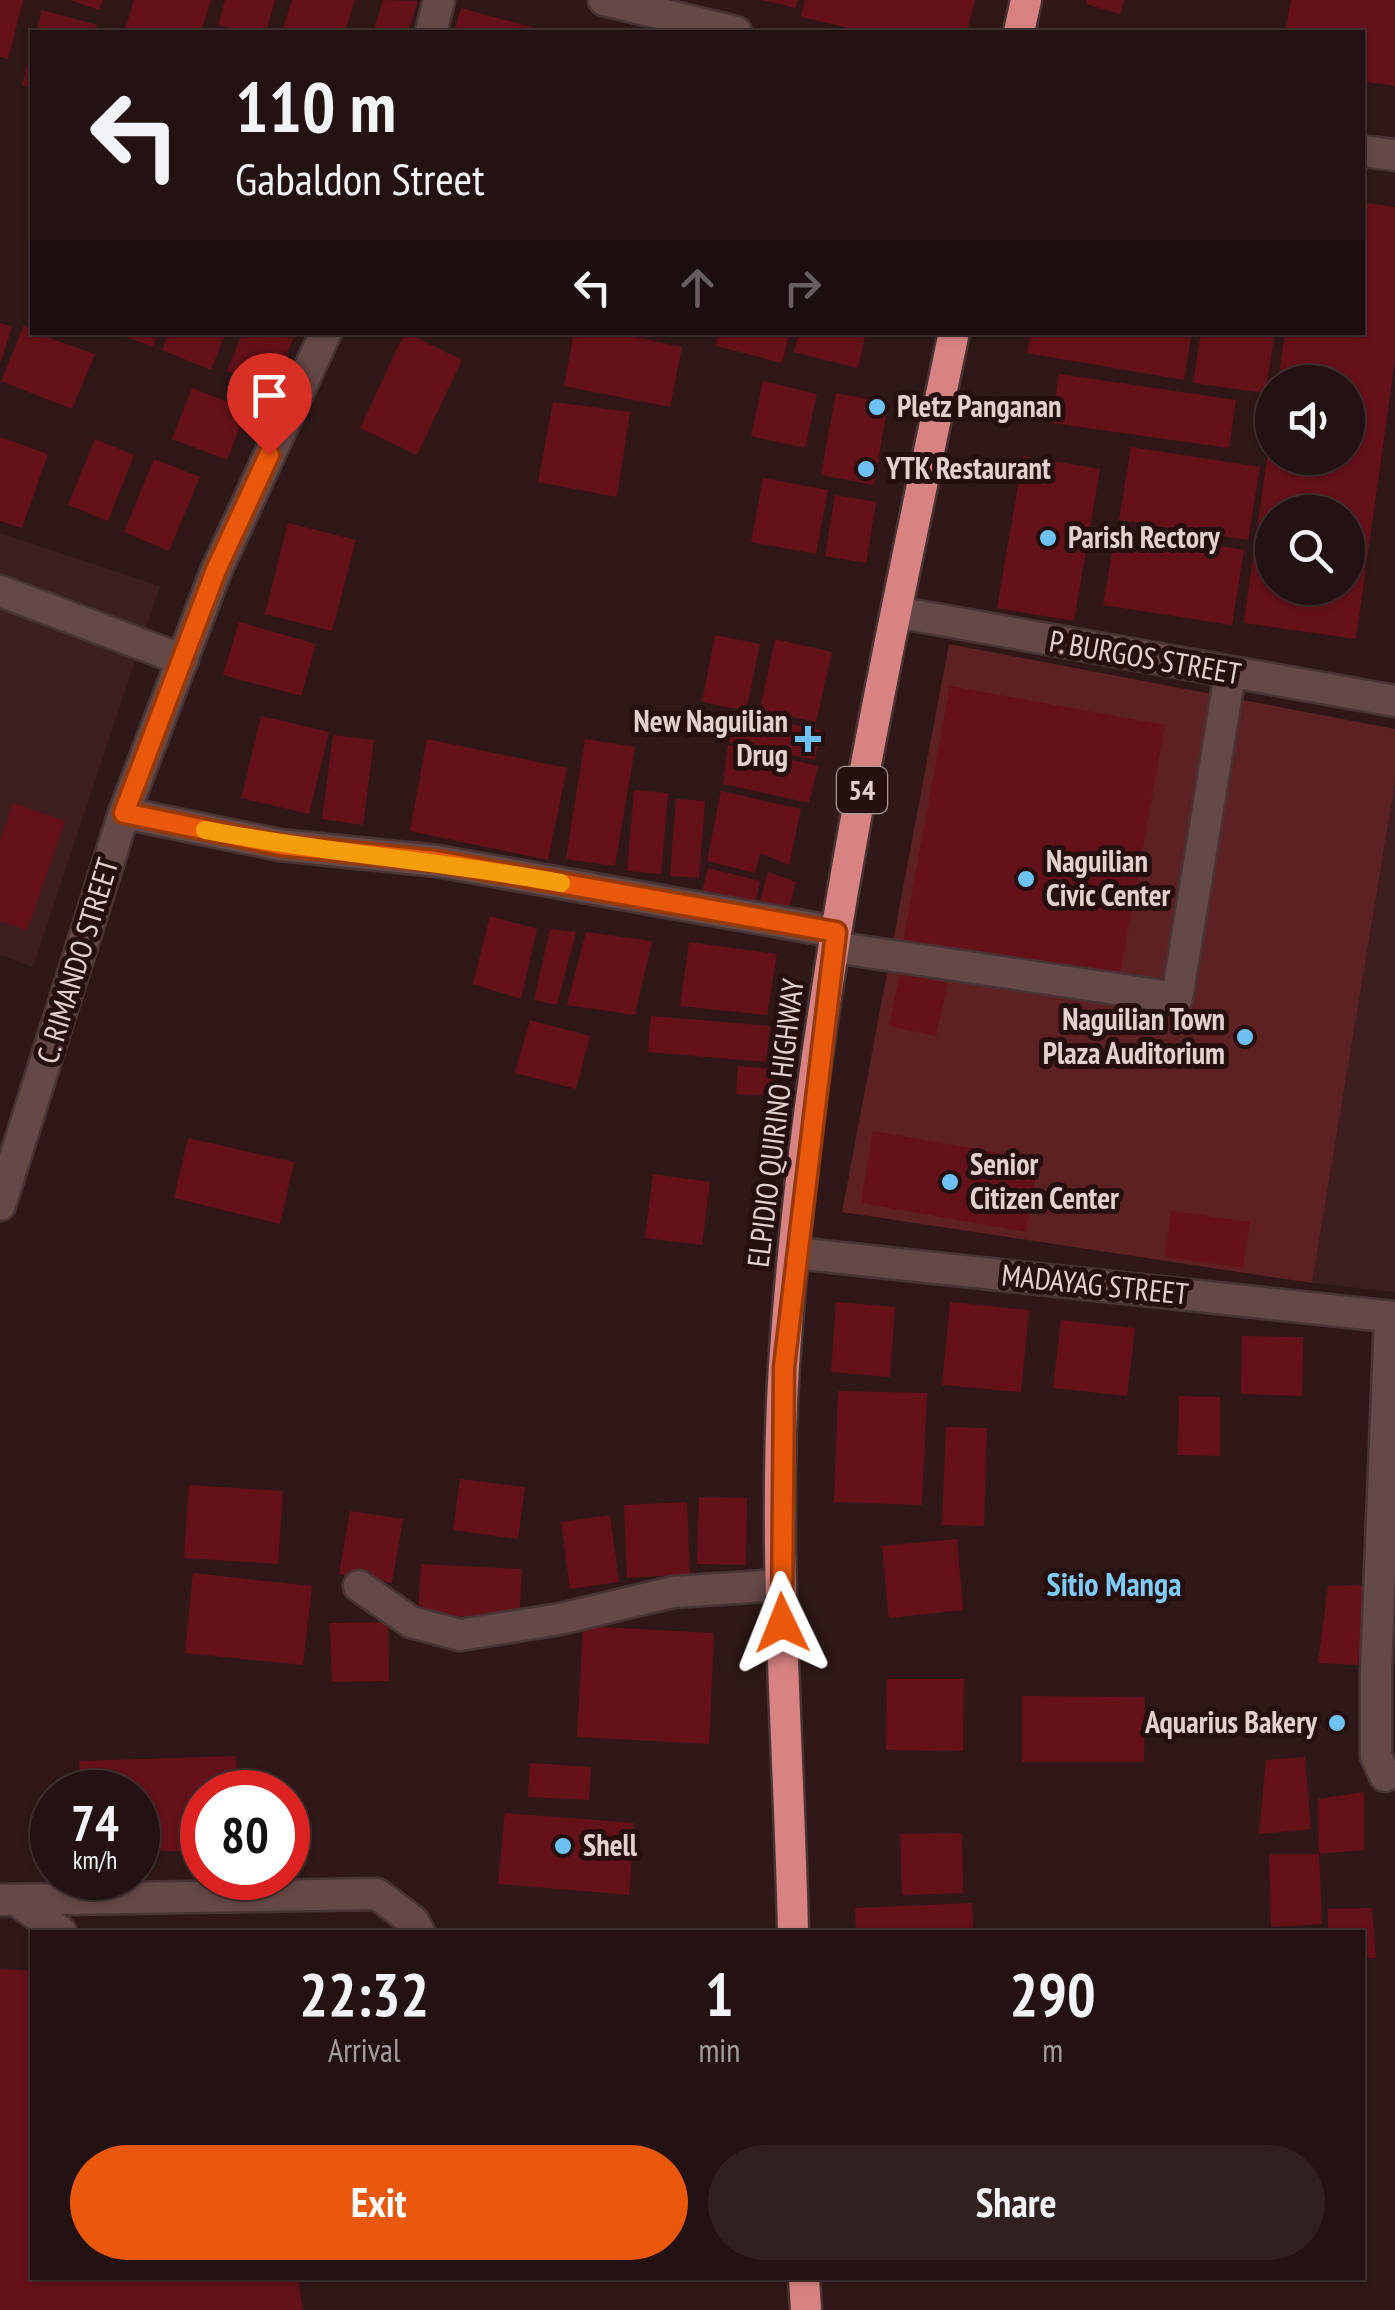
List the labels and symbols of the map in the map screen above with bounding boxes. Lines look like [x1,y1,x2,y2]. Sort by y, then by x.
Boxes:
pin [227,353,312,456]
place label: Pletz Panganan [897,386,1062,425]
marker: Pletz Panganan [866,396,888,418]
place label: YTK Restaurant [885,448,1051,487]
marker: YTK Restaurant [855,458,877,480]
place label: Parish Rectory [1068,517,1221,556]
marker: Parish Rectory [1037,527,1059,549]
street label: P. BURGOS STREET [1047,621,1244,693]
place label: New Naguilian Drug [634,701,788,774]
marker: New Naguilian Drug [797,728,819,750]
road number: 54 [837,767,887,813]
place label: Naguilian Civic Center [1046,841,1171,914]
street label: C. RIMANDO STREET [27,853,126,1068]
marker: Naguilian Civic Center [1015,868,1037,890]
street label: ELPIDIO QUIRINO HIGHWAY [737,976,812,1269]
place label: Naguilian Town Plaza Auditorium [1043,999,1225,1072]
marker: Naguilian Town Plaza Auditorium [1234,1026,1256,1048]
place label: Senior Citizen Center [970,1144,1119,1217]
marker: Senior Citizen Center [939,1171,961,1193]
street label: MADAYAG STREET [1000,1254,1190,1313]
district label: Sitio Manga [1047,1563,1181,1605]
position arrow [730,1571,834,1675]
place label: Aquarius Bakery [1144,1702,1318,1741]
marker: Aquarius Bakery [1326,1712,1348,1734]
speed limit sign: 80 [180,1770,310,1900]
place label: Shell [583,1825,638,1864]
marker: Shell [552,1835,574,1857]

